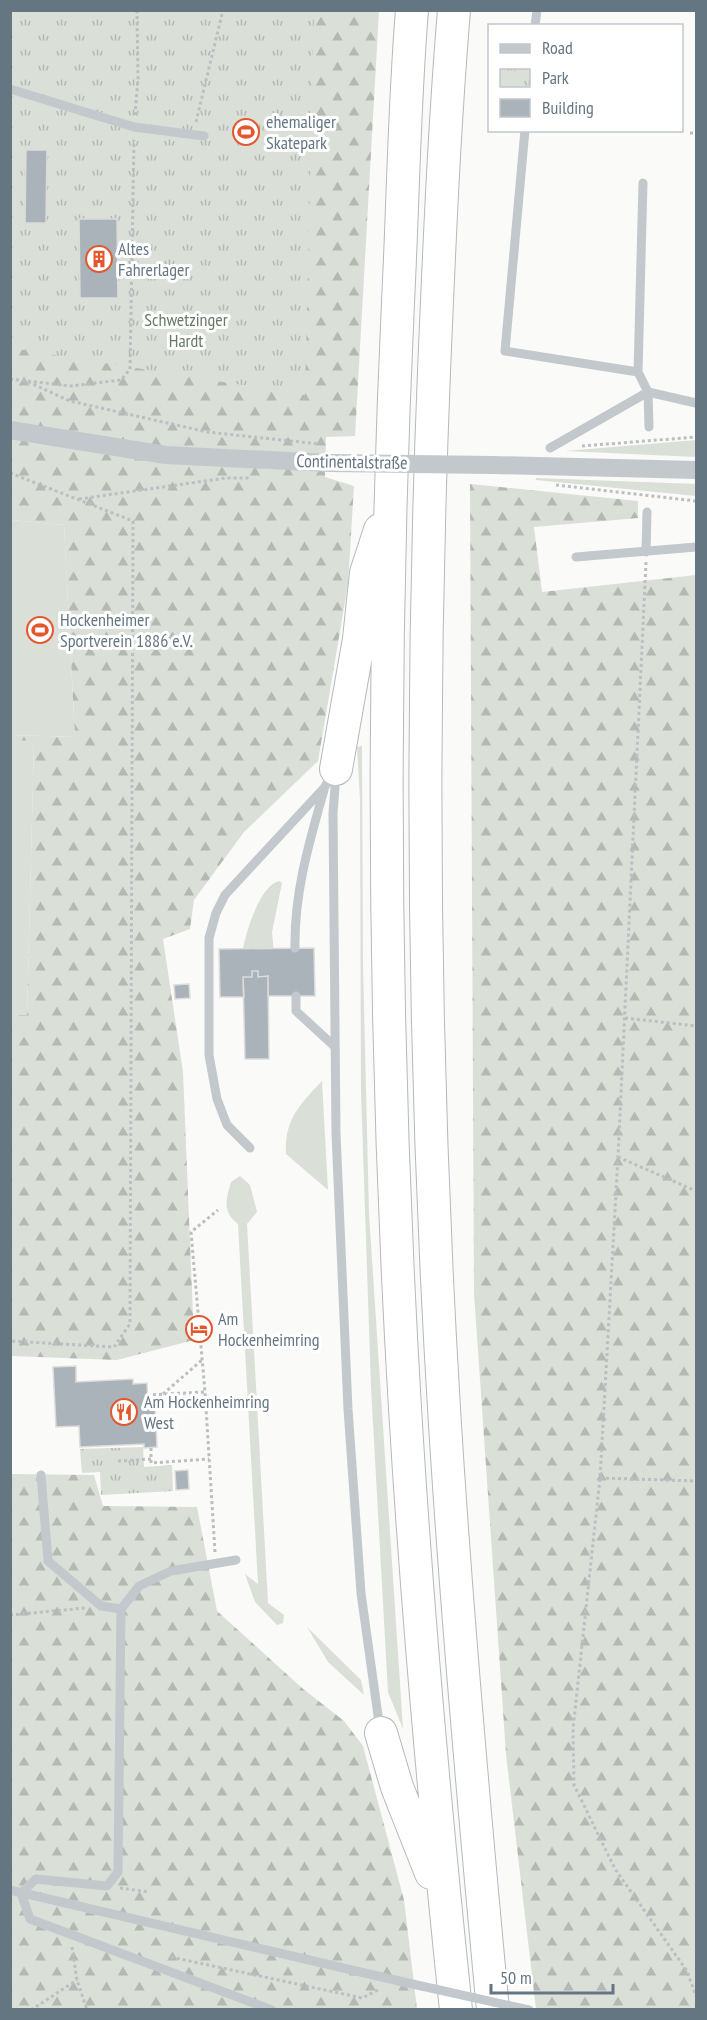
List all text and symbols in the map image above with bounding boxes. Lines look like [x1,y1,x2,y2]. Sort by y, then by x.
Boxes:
legend [488,24,683,132]
text: Road [542,36,573,59]
text: Park [542,66,569,89]
text: Building [542,96,594,119]
place label: ehemaliger Skatepark [266,110,336,154]
sports icon: ehemaliger Skatepark [231,117,261,147]
place label: Altes Fahrerlager [118,237,189,281]
building icon: Altes Fahrerlager [84,244,114,274]
park label: Schwetzinger Hardt [144,308,228,352]
street label: Continentalstraße [296,449,408,474]
place label: Hockenheimer Sportverein 1886 e.V. [60,608,193,652]
sports icon: Hockenheimer Sportverein 1886 e.V. [25,615,55,645]
place label: Am Hockenheimring [218,1307,319,1351]
hotel icon: Am Hockenheimring [184,1314,214,1344]
place label: Am Hockenheimring West [144,1390,270,1434]
restaurant icon: Am Hockenheimring West [109,1397,139,1427]
scale bar [491,1957,612,1995]
text: 50 m [500,1966,532,1989]

